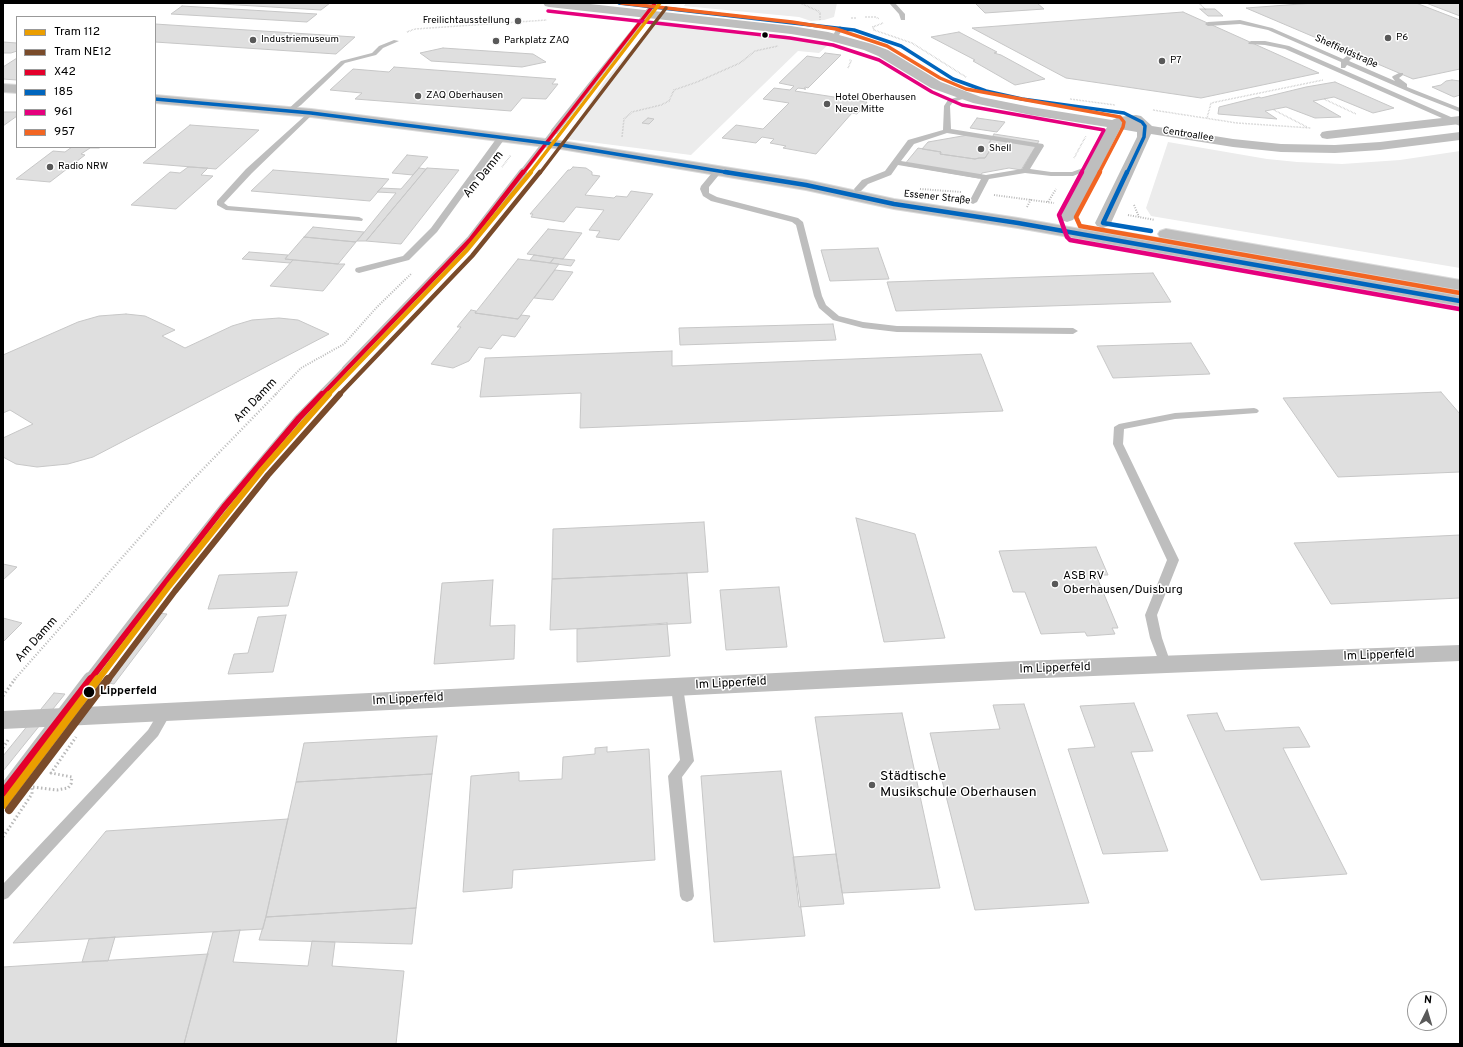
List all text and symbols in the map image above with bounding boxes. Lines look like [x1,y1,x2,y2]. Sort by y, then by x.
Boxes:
place label: Freilichtausstellung [423,15,510,27]
legend [16,16,156,148]
marker: Freilichtausstellung [513,16,523,26]
text: Tram 112 [54,24,100,40]
unlabelled marker [760,30,770,40]
place label: P6 [1396,32,1408,44]
street label: Sheffieldstraße [1313,33,1379,71]
marker: P6 [1383,33,1393,43]
place label: Industriemuseum [261,34,339,46]
marker: Industriemuseum [248,35,258,45]
place label: Parkplatz ZAQ [504,35,569,47]
marker: Parkplatz ZAQ [491,36,501,46]
text: Tram NE12 [54,44,111,60]
place label: P7 [1170,55,1181,67]
marker: P7 [1157,56,1167,66]
text: X42 [54,64,76,80]
text: 185 [54,84,73,100]
place label: ZAQ Oberhausen [426,90,503,102]
marker: ZAQ Oberhausen [413,91,423,101]
place label: Hotel Oberhausen Neue Mitte [835,92,916,116]
marker: Hotel Oberhausen Neue Mitte [822,99,832,109]
text: 961 [54,104,73,120]
text: 957 [54,124,75,140]
street label: Centroallee [1162,125,1214,145]
place label: Shell [989,143,1011,155]
marker: Shell [976,144,986,154]
street label: Am Damm [461,149,507,201]
place label: Radio NRW [58,161,108,173]
marker: Radio NRW [45,162,55,172]
street label: Essener Straße [903,189,971,207]
street label: Am Damm [231,376,281,426]
place label: ASB RV Oberhausen/Duisburg [1063,570,1183,598]
marker: ASB RV Oberhausen/Duisburg [1050,579,1060,589]
street label: Am Damm [13,614,61,666]
street label: Im Lipperfeld [1343,648,1415,664]
street label: Im Lipperfeld [1019,661,1091,677]
street label: Im Lipperfeld [695,675,767,693]
marker: Lipperfeld [82,685,96,699]
place label: Lipperfeld [100,685,157,699]
street label: Im Lipperfeld [372,691,444,709]
place label: Städtische Musikschule Oberhausen [880,769,1037,802]
marker: Städtische Musikschule Oberhausen [867,780,877,790]
north arrow [1407,991,1447,1031]
text: N [1423,993,1433,1007]

